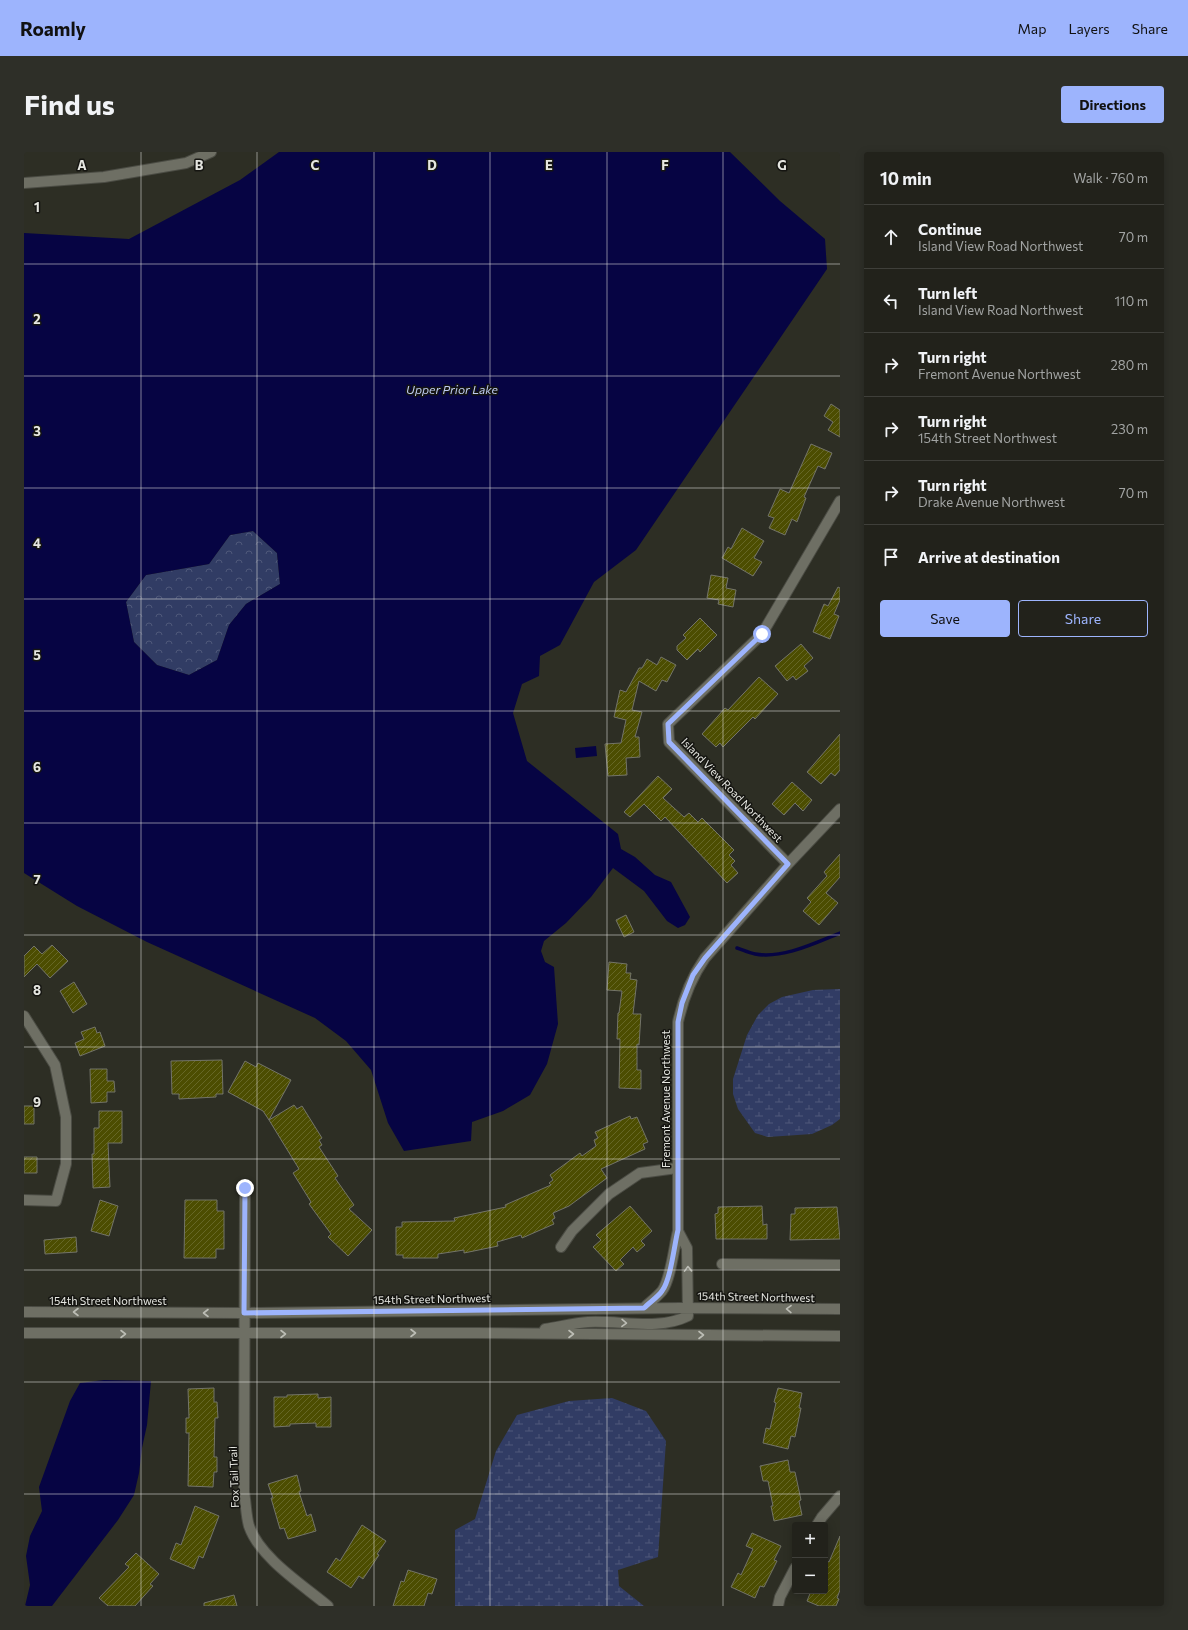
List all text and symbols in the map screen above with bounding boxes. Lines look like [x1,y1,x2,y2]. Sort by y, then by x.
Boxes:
text: Roamly [20,17,86,40]
text: Map [1018,20,1046,37]
text: Layers [1068,20,1110,37]
text: Share [1132,20,1168,37]
button: Directions [1061,86,1164,123]
text: Find us [24,87,115,121]
text: A [77,157,87,173]
text: B [195,157,204,173]
text: C [311,157,320,173]
text: D [427,157,437,173]
text: E [545,157,553,173]
text: F [661,157,669,173]
text: G [777,157,787,173]
text: 10 min [880,168,932,189]
text: Walk · 760 m [1073,170,1148,186]
text: 1 [34,199,40,215]
text: Continue [918,220,982,238]
icon: ahead [880,226,902,248]
text: 70 m [1119,229,1148,245]
text: Island View Road Northwest [918,238,1083,254]
text: Turn left [918,284,977,302]
icon: left [880,290,902,312]
text: 110 m [1115,293,1148,309]
text: Island View Road Northwest [918,302,1083,318]
text: 2 [33,311,41,327]
text: Turn right [918,348,987,366]
icon: right [880,354,902,376]
text: 280 m [1111,357,1148,373]
text: Fremont Avenue Northwest [918,366,1081,382]
water label: Upper Prior Lake [406,382,499,396]
text: Turn right [918,412,987,430]
icon: right [880,418,902,440]
text: 230 m [1111,421,1148,437]
text: 3 [33,423,41,439]
text: 154th Street Northwest [918,430,1057,446]
text: Turn right [918,476,987,494]
icon: right [880,482,902,504]
text: 70 m [1119,485,1148,501]
text: Drake Avenue Northwest [918,494,1065,510]
text: 4 [33,535,41,551]
icon: arrive [880,546,902,568]
text: Arrive at destination [918,548,1060,566]
button: Save [880,600,1010,637]
button: Share [1018,600,1148,637]
route start [753,625,771,643]
text: 5 [33,647,41,663]
street label: Island View Road Northwest [679,735,786,845]
text: 6 [33,759,41,775]
text: 7 [33,871,41,887]
text: 8 [33,982,41,998]
street label: Fremont Avenue Northwest [659,1030,672,1168]
text: 9 [33,1094,41,1110]
route end [236,1179,254,1197]
one-way arrow [683,1266,692,1272]
street label: 154th Street Northwest [697,1289,815,1304]
street label: 154th Street Northwest [373,1291,491,1306]
street label: 154th Street Northwest [49,1294,167,1307]
one-way arrow [786,1305,792,1313]
one-way arrow [73,1308,79,1316]
one-way arrow [203,1309,209,1317]
one-way arrow [621,1318,627,1327]
one-way arrow [120,1329,126,1338]
one-way arrow [410,1329,416,1337]
one-way arrow [280,1330,286,1338]
one-way arrow [568,1330,574,1338]
one-way arrow [698,1331,704,1339]
street label: Fox Tail Trail [226,1446,241,1508]
map controls [792,1522,828,1594]
button: + [792,1522,828,1558]
button: − [792,1558,828,1594]

